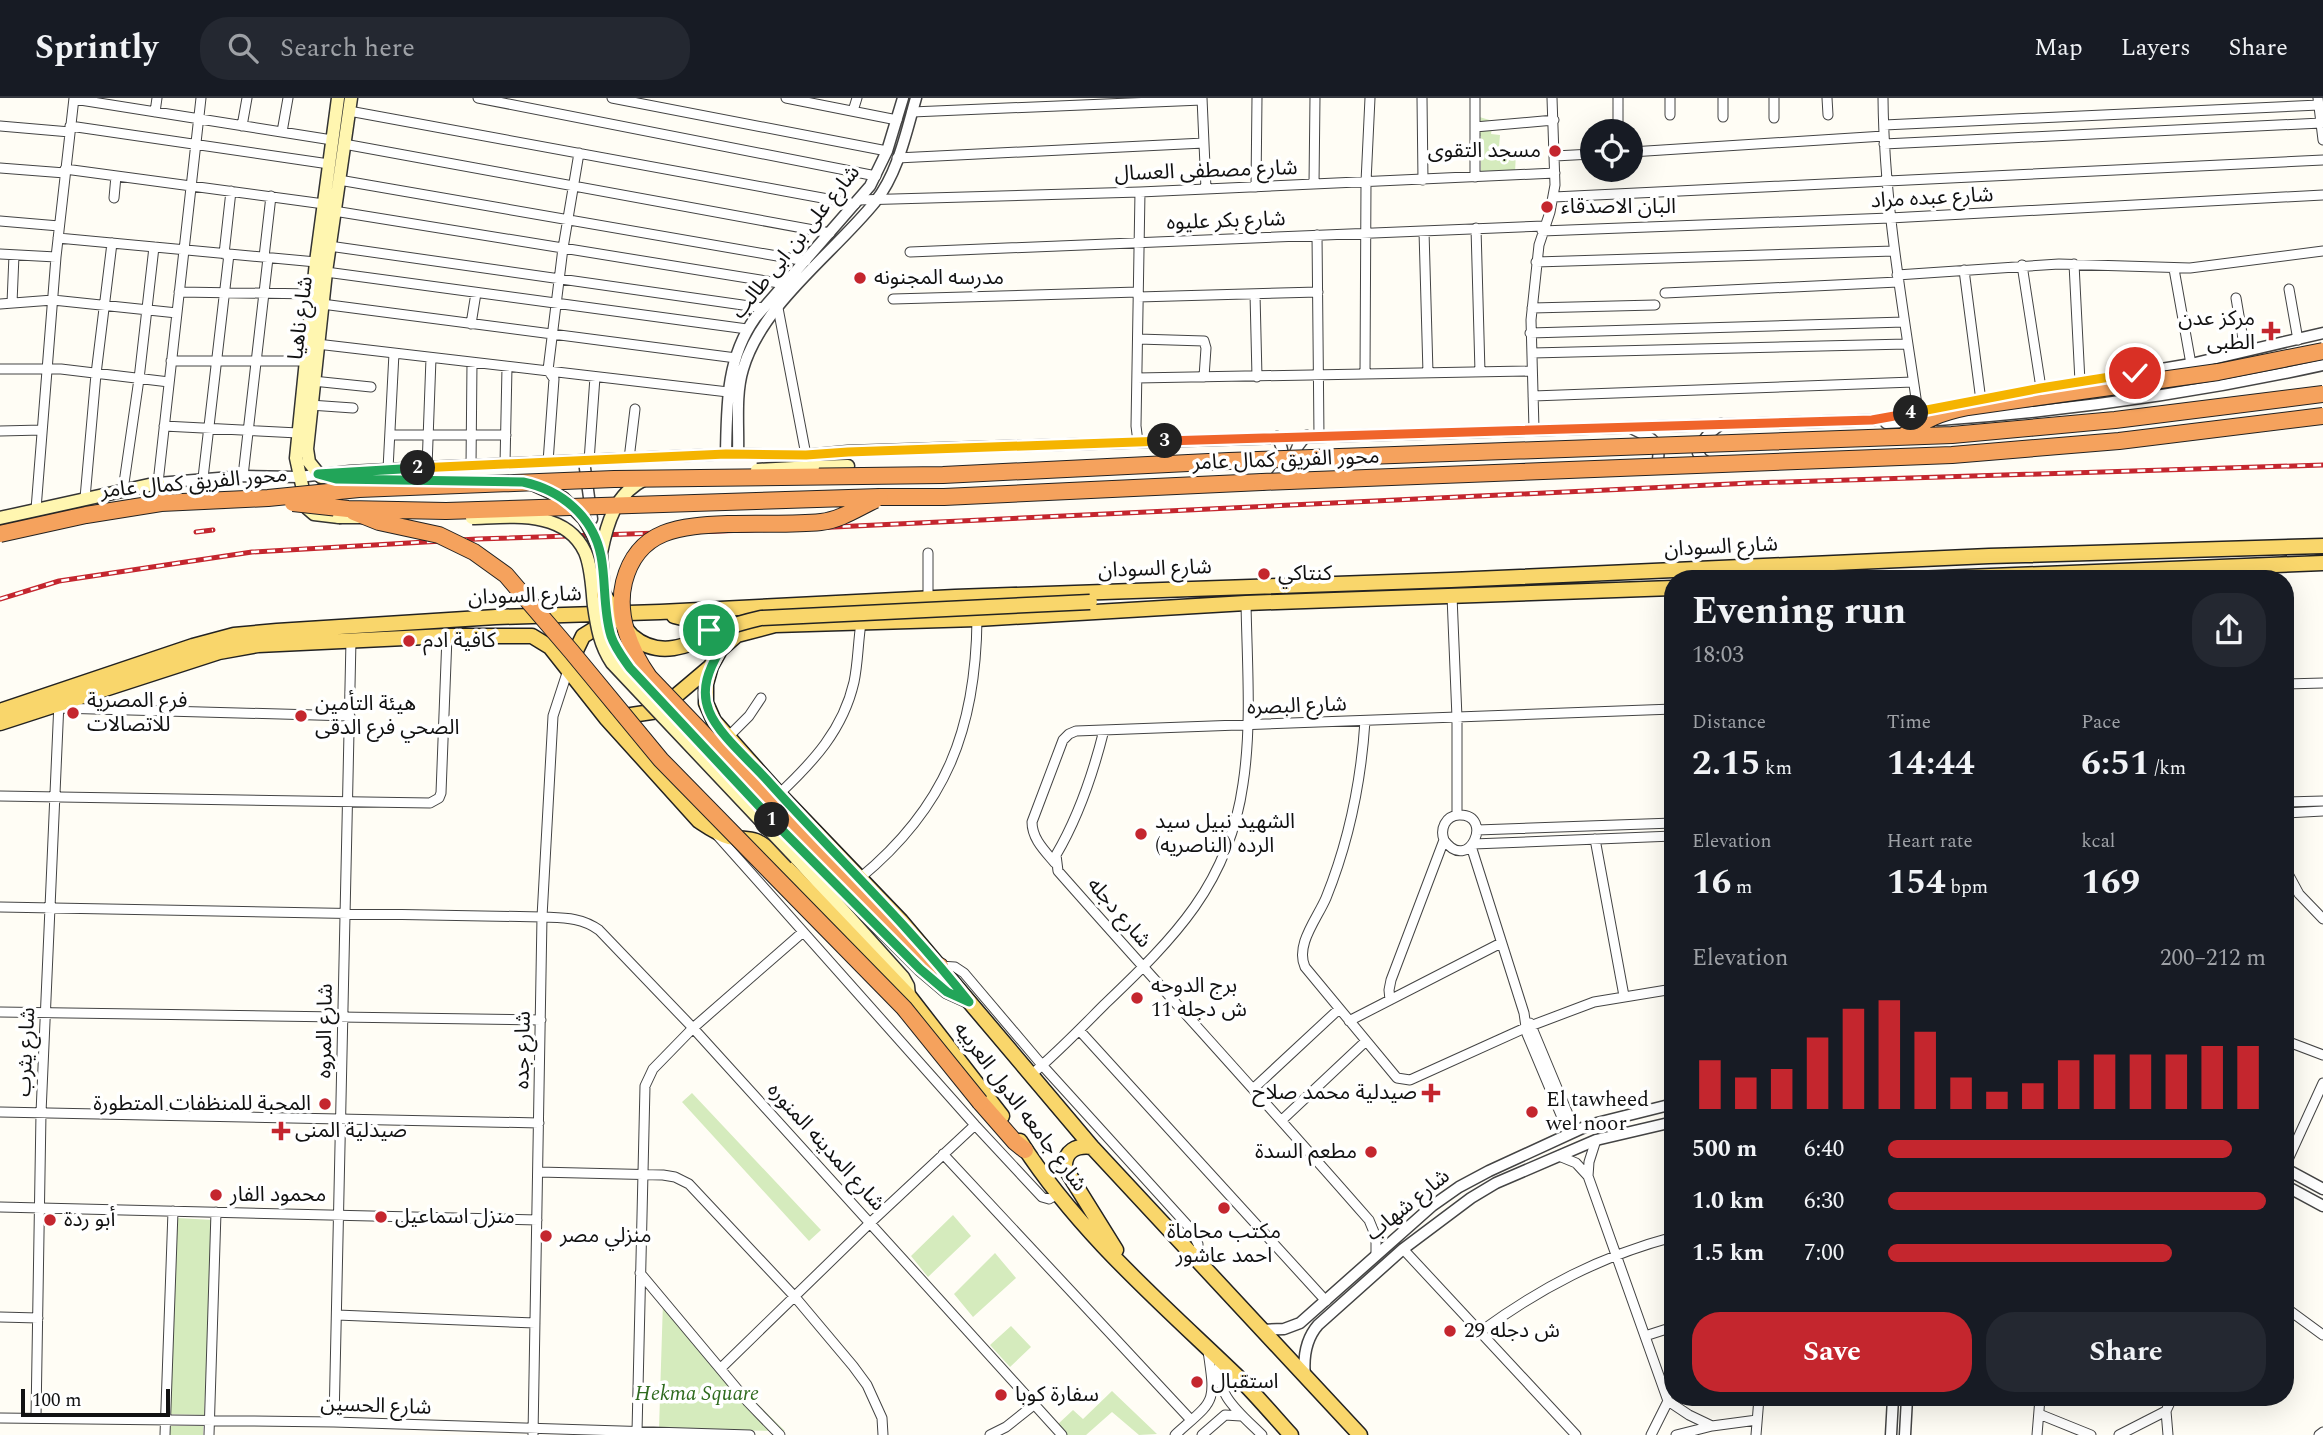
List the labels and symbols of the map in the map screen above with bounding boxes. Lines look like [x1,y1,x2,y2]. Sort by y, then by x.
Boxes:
place label: مسجد التقوى [1428,135,1541,167]
marker: مسجد التقوى [1547,143,1563,159]
street label: شارع مصطفى العسال [1114,152,1298,190]
street label: شارع على بن ابى طالب [724,158,868,326]
street label: شارع عبده مراد [1870,179,1994,217]
place label: البان الاصدقاء [1561,191,1676,223]
marker: البان الاصدقاء [1539,199,1555,215]
street label: شارع بكر عليوه [1166,203,1286,239]
place label: مدرسه المجنونه [874,262,1004,294]
marker: مدرسه المجنونه [852,270,868,286]
street label: شارع ناهيا [280,274,322,362]
place label: مركز عدن الطبى [2178,303,2255,359]
marker: مركز عدن الطبى [2261,321,2281,341]
pin [2105,343,2165,403]
pin: 4 [1894,396,1928,430]
pin: 3 [1148,424,1182,458]
street label: محور الفريق كمال عامر [1191,441,1380,479]
pin: 2 [400,450,436,486]
street label: محور الفريق كمال عامر [98,459,289,507]
street label: شارع السودان [1663,528,1779,566]
street label: شارع السودان [1098,551,1212,587]
place label: كنتاكي [1278,558,1332,590]
marker: كنتاكي [1256,566,1272,582]
street label: شارع السودان [468,578,582,614]
pin [679,600,739,660]
place label: كافية ادم [423,625,496,657]
marker: كافية ادم [401,633,417,649]
place label: فرع المصرية للاتصالات [87,685,187,741]
place label: هيئة التأمين الصحي فرع الدقى [315,688,460,744]
street label: شارع البصره [1247,688,1347,724]
marker: فرع المصرية للاتصالات [65,705,81,721]
marker: هيئة التأمين الصحي فرع الدقى [293,708,309,724]
pin: 1 [754,802,790,838]
place label: الشهيد نبيل سيد الرده (الناصريه) [1155,806,1295,862]
marker: الشهيد نبيل سيد الرده (الناصريه) [1133,826,1149,842]
street label: شارع دجله [1079,870,1159,956]
place label: برج الدوحه 11 ش دجله [1151,970,1247,1026]
street label: شارع المروه [308,983,342,1079]
marker: برج الدوحه 11 ش دجله [1129,990,1145,1006]
street label: شارع يثرب [8,1006,44,1098]
street label: شارع جده [506,1011,540,1089]
street label: شارع جامعه الدول العربيه [945,1015,1095,1199]
street label: شارع المدينه المنوره [759,1075,893,1219]
place label: صيدلية محمد صلاح [1252,1077,1417,1109]
place label: El tawheed wel noor [1545,1084,1649,1140]
marker: صيدلية محمد صلاح [1423,1085,1439,1101]
place label: المحبة للمنظفات المتطورة [93,1088,311,1120]
marker: المحبة للمنظفات المتطورة [317,1096,333,1112]
marker: El tawheed wel noor [1524,1104,1540,1120]
place label: صيدلية المنى [295,1115,407,1147]
marker: صيدلية المنى [273,1123,289,1139]
place label: مطعم السدة [1255,1136,1357,1168]
marker: مطعم السدة [1363,1144,1379,1160]
street label: شارع شهاب [1359,1161,1457,1249]
place label: محمود الفار [229,1179,326,1211]
marker: محمود الفار [208,1187,224,1203]
marker: مكتب محاماة احمد عاشور [1216,1200,1232,1216]
place label: منزل اسماعيل [395,1201,515,1233]
place label: أبو ردة [64,1204,115,1236]
marker: منزل اسماعيل [373,1209,389,1225]
marker: أبو ردة [42,1212,58,1228]
place label: مكتب محاماة احمد عاشور [1167,1216,1281,1272]
place label: منزلي مصر [559,1220,651,1252]
marker: منزلي مصر [538,1228,554,1244]
place label: 29 ش دجله [1464,1315,1560,1347]
marker: 29 ش دجله [1442,1323,1458,1339]
place label: استقبال [1211,1366,1279,1398]
marker: استقبال [1189,1374,1205,1390]
park label: Hekma Square [635,1378,759,1410]
place label: سفارة كوبا [1015,1379,1099,1411]
scale bar [21,1386,170,1418]
marker: سفارة كوبا [993,1387,1009,1403]
street label: شارع الحسين [320,1388,432,1424]

